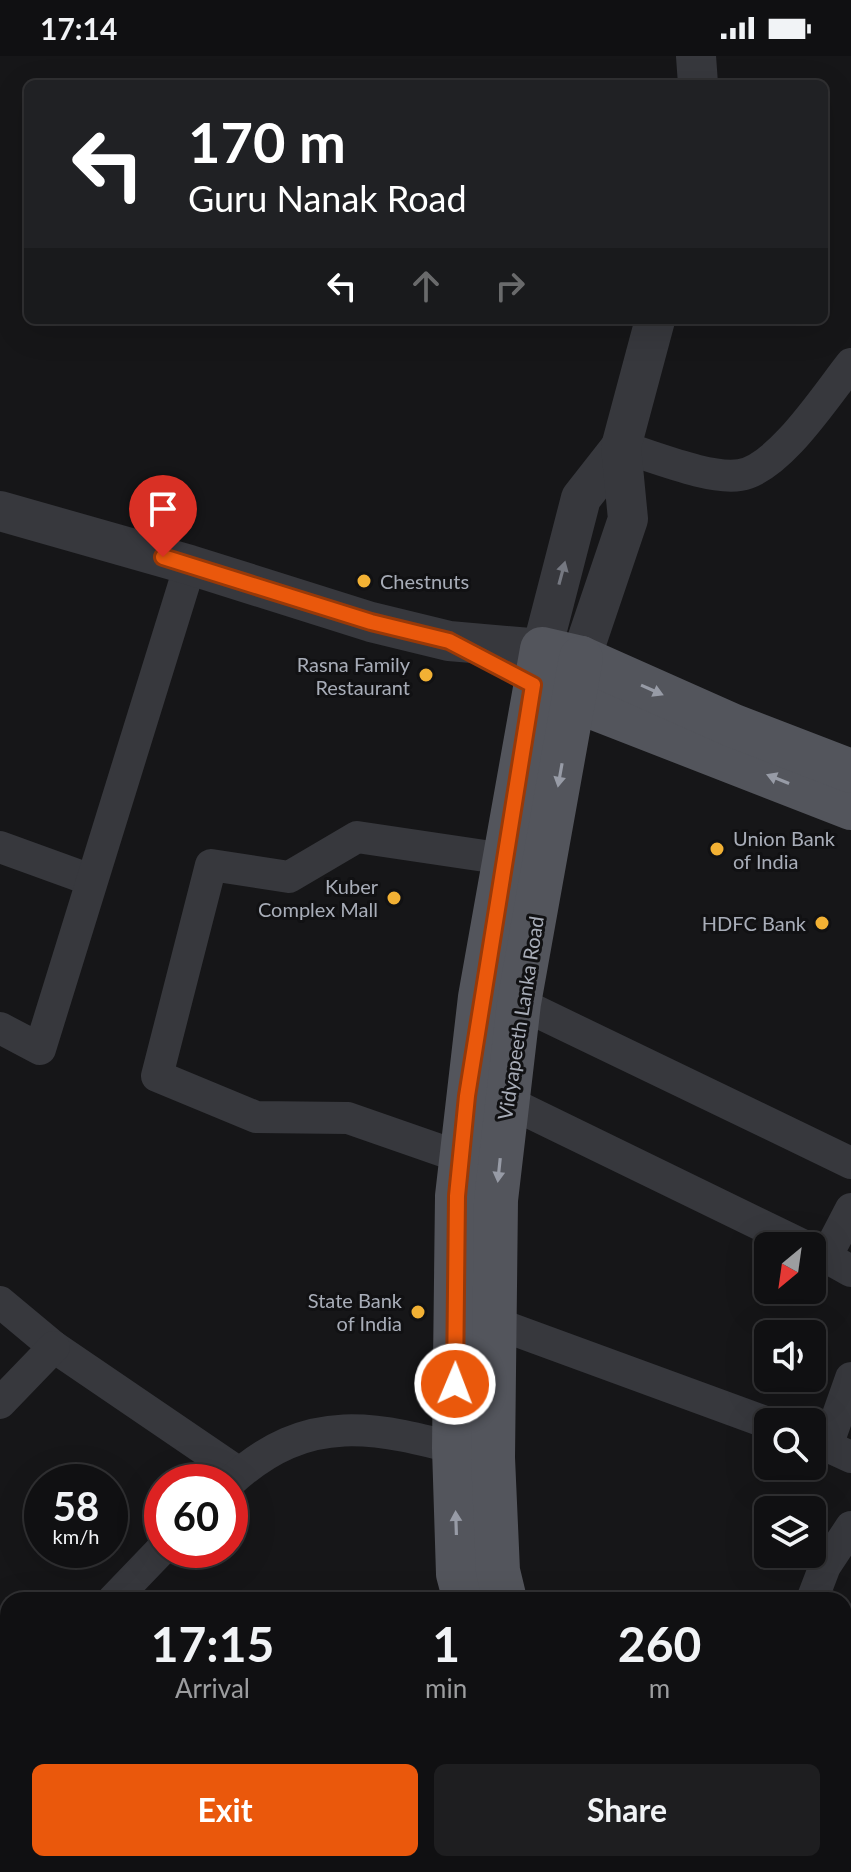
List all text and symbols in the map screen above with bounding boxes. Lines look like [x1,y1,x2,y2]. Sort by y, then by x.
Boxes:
text: 17:14 [40,10,117,46]
text: 170 m [188,108,346,175]
icon: left [56,112,160,216]
text: Guru Nanak Road [188,176,467,220]
icon: left [320,264,364,308]
icon: ahead [404,264,448,308]
icon: right [488,264,532,308]
pin [129,475,197,557]
icon: arrive [141,487,185,531]
one-way arrow [556,560,568,585]
place label: Chestnuts [380,569,469,593]
marker: Chestnuts [355,572,373,590]
place label: Rasna Family Restaurant [297,652,411,699]
marker: Rasna Family Restaurant [417,666,435,684]
one-way arrow [640,683,664,696]
one-way arrow [553,762,565,787]
one-way arrow [766,772,790,785]
place label: Union Bank of India [733,826,836,873]
marker: Union Bank of India [708,840,726,858]
place label: Kuber Complex Mall [258,874,379,921]
marker: Kuber Complex Mall [385,889,403,907]
place label: HDFC Bank [702,911,807,935]
street label: Vidyapeeth Lanka Road [492,914,548,1122]
marker: HDFC Bank [813,914,831,932]
one-way arrow [492,1158,505,1183]
north arrow [754,1232,826,1304]
map controls [754,1232,826,1568]
place label: State Bank of India [308,1288,403,1335]
marker: State Bank of India [409,1303,427,1321]
button: sound [754,1320,826,1392]
position arrow [413,1342,497,1426]
button: search [754,1408,826,1480]
speed limit sign: 60 [144,1464,248,1568]
text: 58 [53,1482,99,1530]
button: layers [754,1496,826,1568]
one-way arrow [450,1510,463,1535]
text: km/h [53,1524,99,1548]
text: 17:15 [151,1615,274,1672]
text: 1 [432,1615,460,1672]
text: 260 [618,1615,701,1672]
text: Arrival [175,1672,250,1704]
text: min [425,1672,467,1704]
text: m [649,1672,670,1704]
button: Exit [32,1764,418,1856]
button: Share [434,1764,820,1856]

